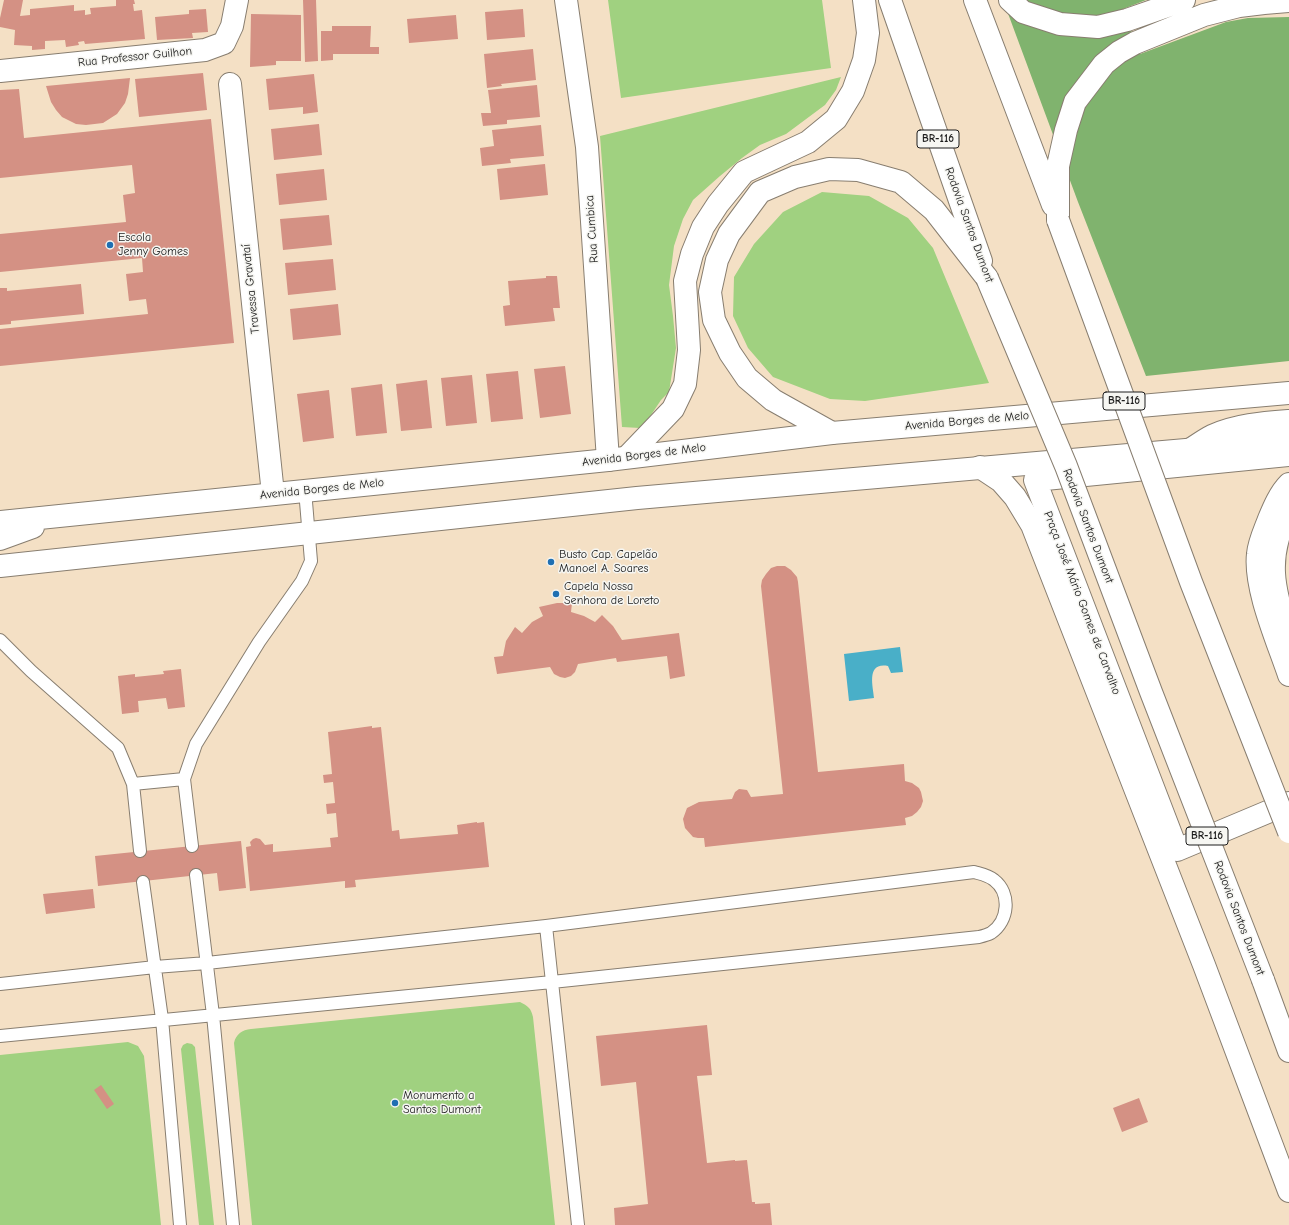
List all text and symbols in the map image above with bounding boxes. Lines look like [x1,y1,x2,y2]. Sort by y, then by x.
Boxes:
street label: Rua Professor Guilhon [77,44,193,70]
road number: BR-116 [917,130,959,148]
street label: Rodovia Santos Dumont [941,165,997,285]
street label: Rua Cumbica [582,195,602,263]
place label: Escola Jenny Gomes [118,231,188,259]
marker: Escola Jenny Gomes [105,240,115,250]
street label: Travessa Gravataí [239,243,263,335]
road number: BR-116 [1103,392,1145,410]
street label: Avenida Borges de Melo [904,408,1030,434]
street label: Avenida Borges de Melo [581,440,707,470]
street label: Rodovia Santos Dumont [1059,467,1117,585]
street label: Avenida Borges de Melo [259,475,385,503]
street label: Praça José Mário Gomes de Carvalho [1040,509,1124,697]
place label: Busto Cap. Capelão Manoel A. Soares [559,548,658,576]
marker: Busto Cap. Capelão Manoel A. Soares [546,557,556,567]
place label: Capela Nossa Senhora de Loreto [564,580,659,608]
marker: Capela Nossa Senhora de Loreto [551,589,561,599]
road number: BR-116 [1186,827,1228,845]
street label: Rodovia Santos Dumont [1210,859,1268,977]
place label: Monumento a Santos Dumont [403,1089,481,1117]
marker: Monumento a Santos Dumont [390,1098,400,1108]

